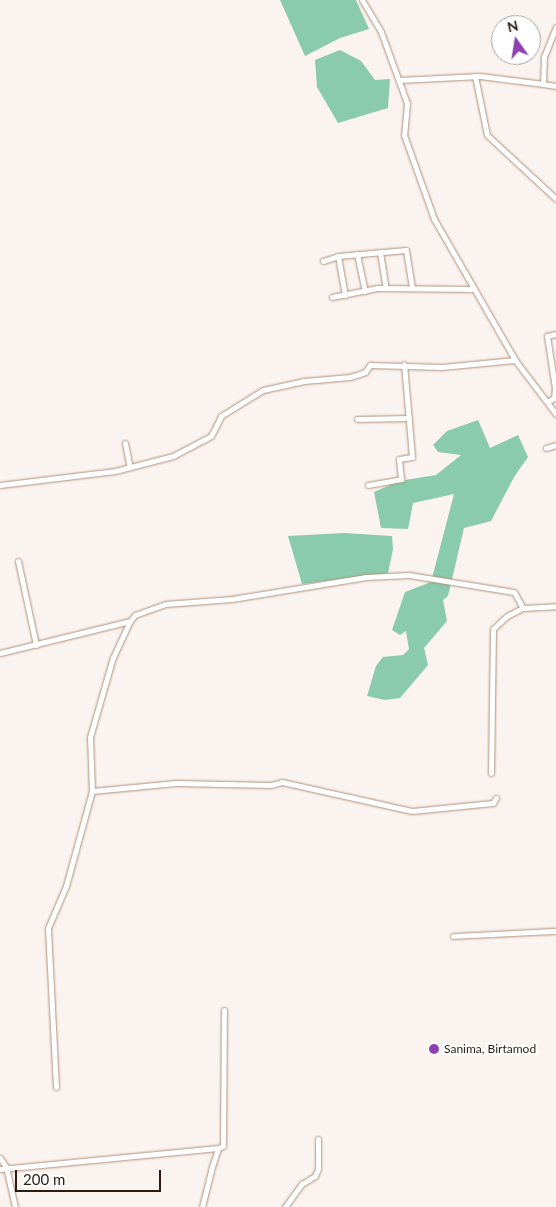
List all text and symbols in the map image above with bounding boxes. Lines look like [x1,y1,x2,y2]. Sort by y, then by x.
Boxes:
north arrow [491,15,541,65]
text: N [506,16,520,35]
place label: Sanima, Birtamod [444,1042,536,1056]
marker: Sanima, Birtamod [428,1043,440,1055]
scale bar [18,1160,164,1192]
text: 200 m [23,1170,65,1188]

